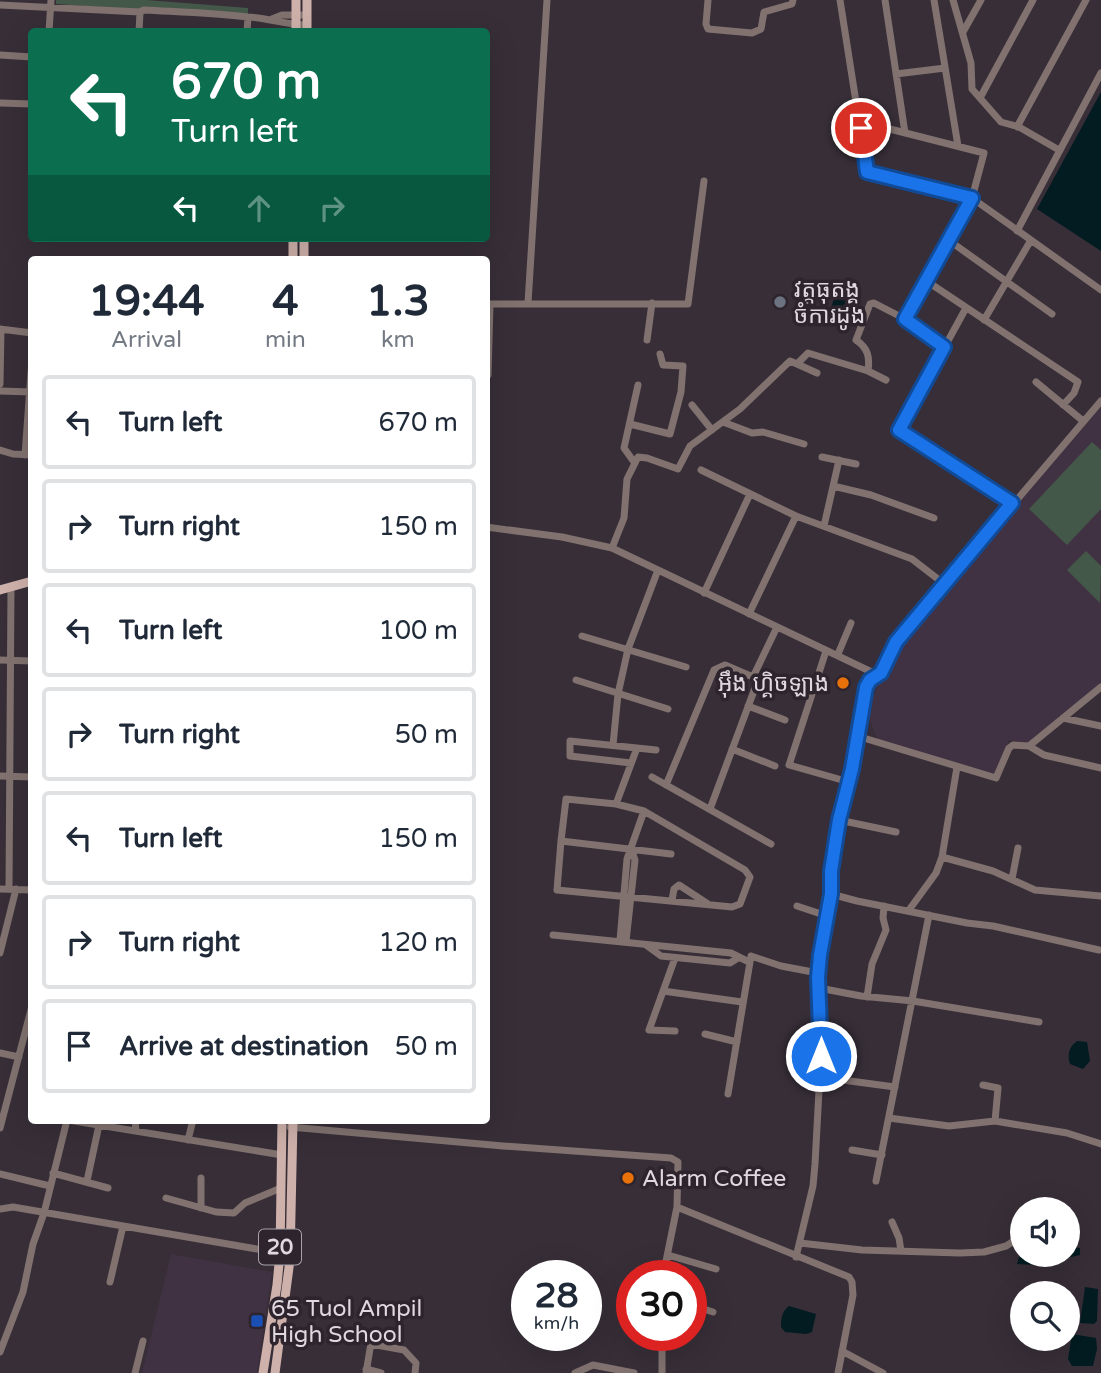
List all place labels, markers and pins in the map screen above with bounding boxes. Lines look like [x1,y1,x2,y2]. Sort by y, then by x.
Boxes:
pin [831,98,891,158]
place label: វត្តធុតង្គ ចំការដូង [794,276,865,331]
marker: វត្តធុតង្គ ចំការដូង [772,294,788,310]
place label: អ៊ឹង ហ្គិចឡាង [718,669,829,698]
marker: អ៊ឹង ហ្គិចឡាង [835,675,851,691]
place label: Alarm Coffee [642,1165,786,1193]
marker: Alarm Coffee [620,1170,636,1186]
place label: 65 Tuol Ampil High School [271,1295,422,1349]
marker: 65 Tuol Ampil High School [249,1313,265,1329]

